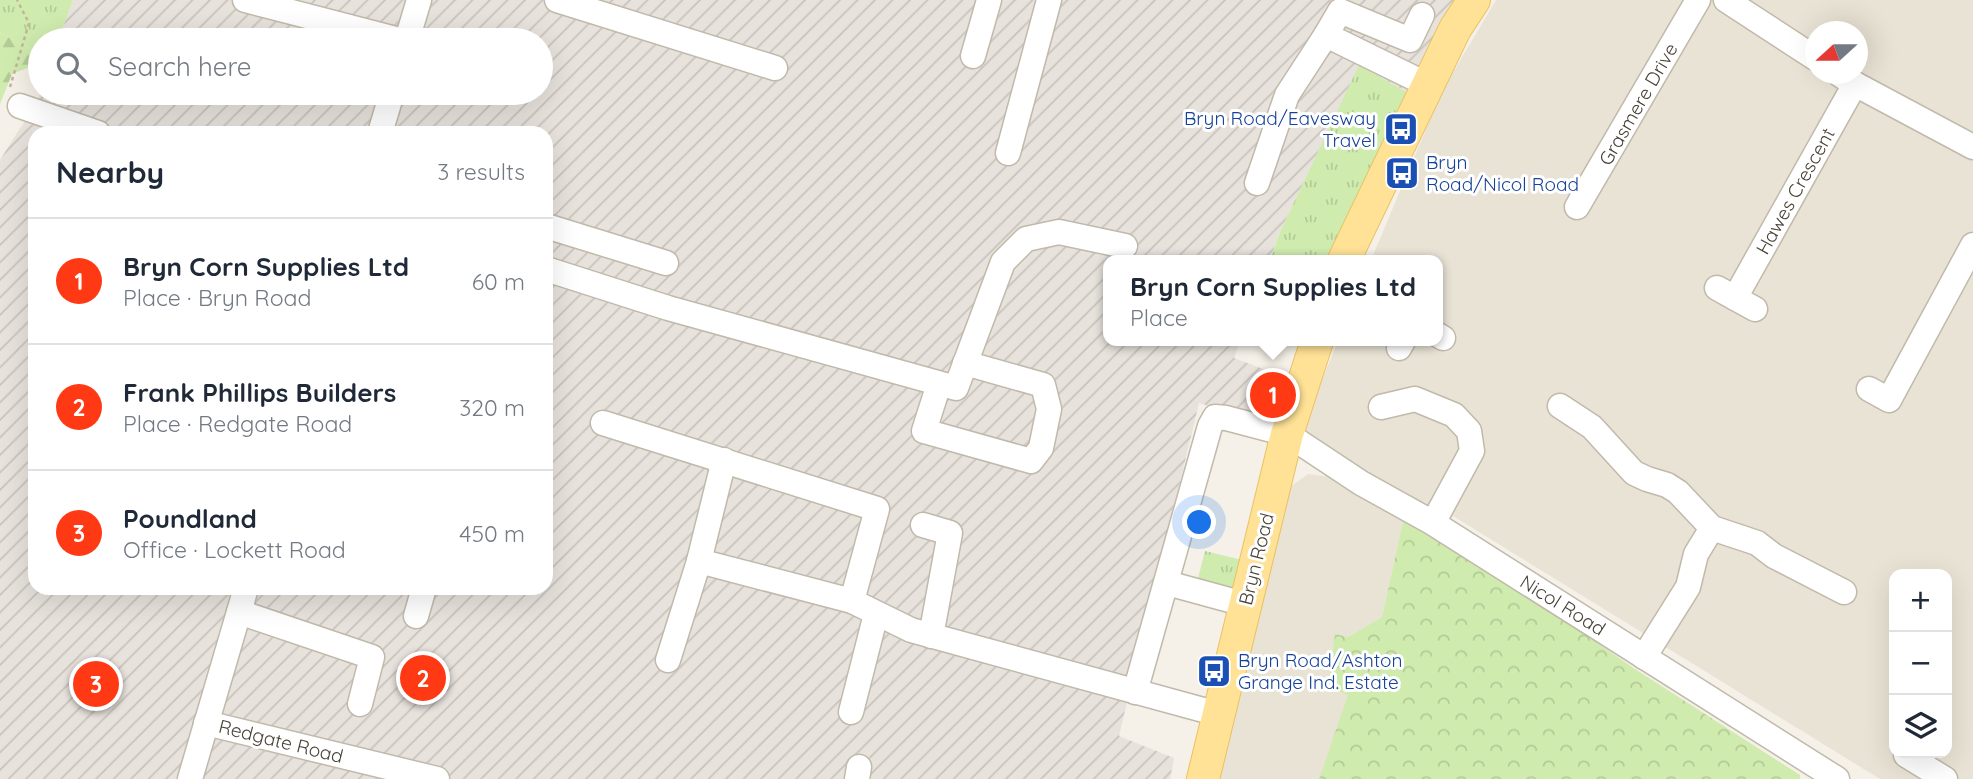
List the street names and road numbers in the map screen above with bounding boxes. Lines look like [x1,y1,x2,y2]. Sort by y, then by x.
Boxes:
street label: Grasmere Drive [1593,39,1683,169]
street label: Hawes Crescent [1750,123,1840,259]
street label: Bryn Road [1233,511,1279,607]
street label: Nicol Road [1516,569,1610,641]
street label: Redgate Road [216,714,346,768]

